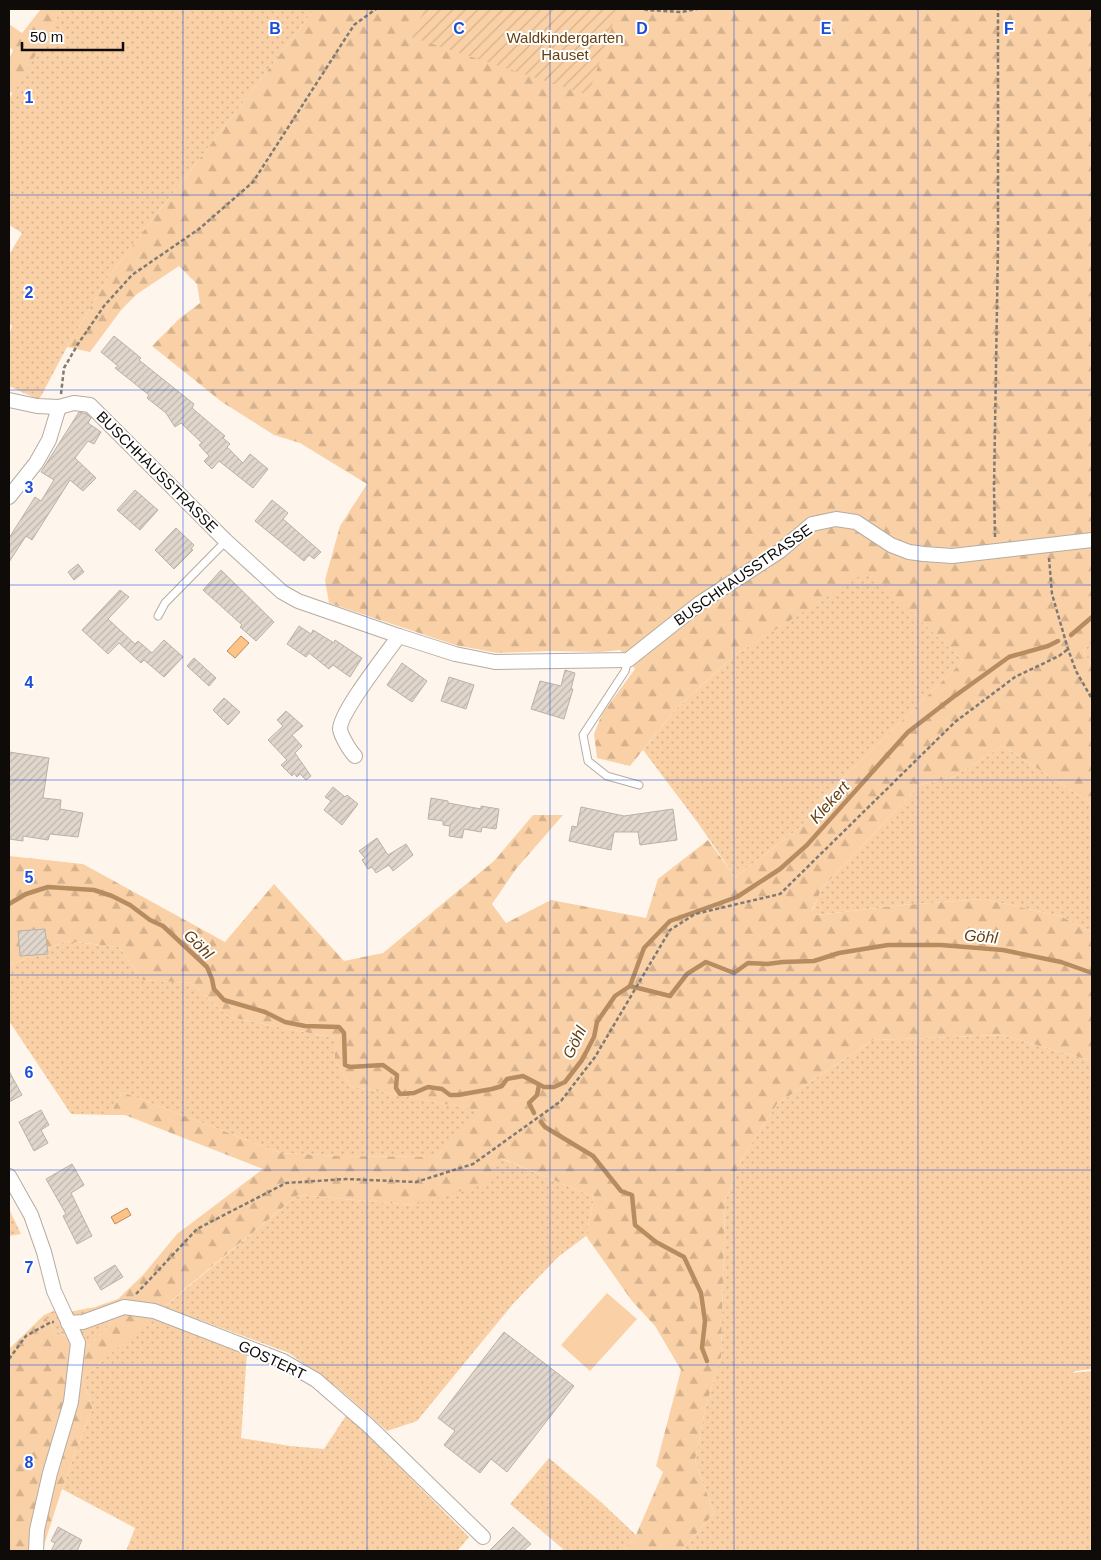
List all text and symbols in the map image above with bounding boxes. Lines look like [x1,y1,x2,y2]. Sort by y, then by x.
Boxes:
scale bar [22,20,124,52]
text: B [269,20,281,37]
text: C [453,20,465,37]
text: D [636,20,648,37]
text: E [821,20,832,37]
text: F [1004,20,1014,37]
text: 50 m [30,28,63,45]
park label: Waldkindergarten Hauset [506,29,624,63]
text: 1 [25,89,34,106]
text: 2 [25,284,34,301]
street label: BUSCHHAUSSTRASSE [93,408,221,536]
text: 3 [25,479,34,496]
street label: BUSCHHAUSSTRASSE [671,521,815,629]
text: 4 [25,674,34,691]
water label: Klekert [806,778,853,827]
text: 5 [25,869,34,886]
water label: Göhl [181,926,217,963]
water label: Göhl [963,927,999,946]
water label: Göhl [559,1023,590,1061]
text: 6 [25,1064,34,1081]
text: 7 [25,1259,34,1276]
street label: GOSTERT [236,1337,309,1383]
text: 8 [25,1454,34,1471]

